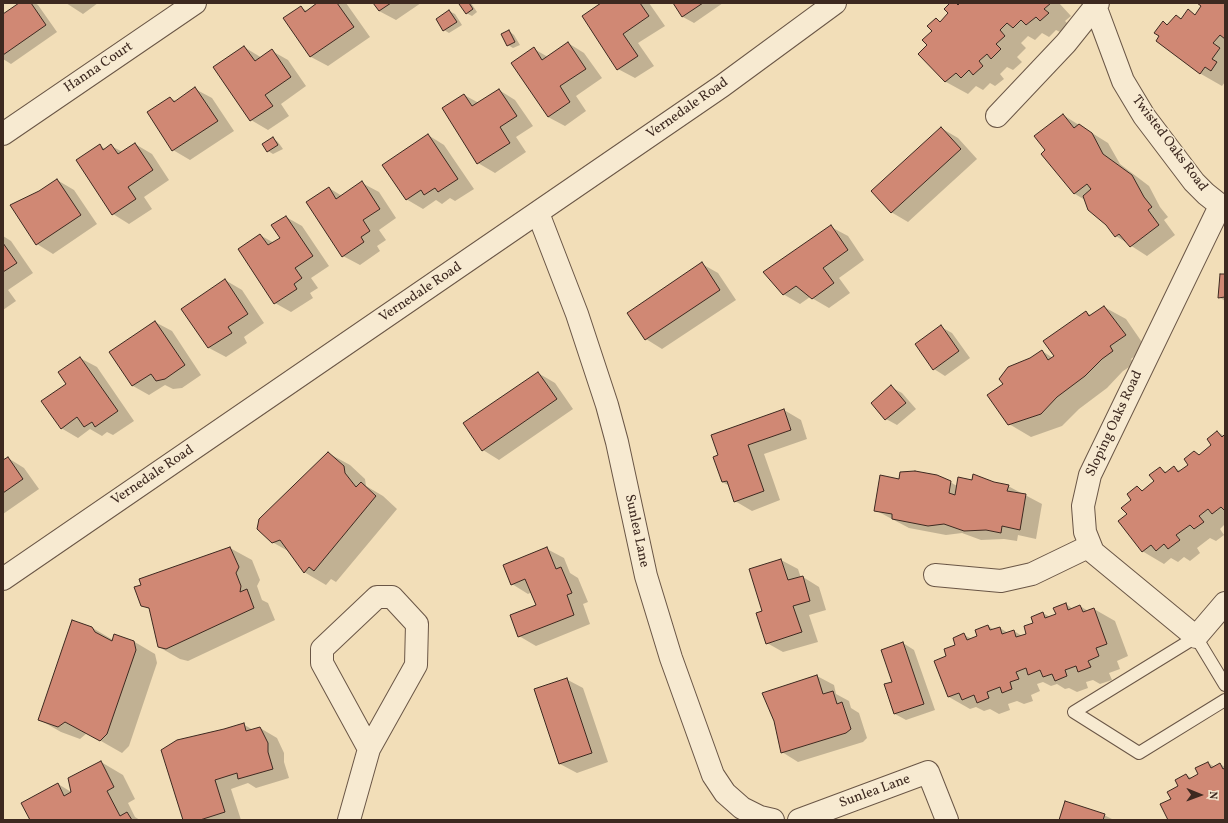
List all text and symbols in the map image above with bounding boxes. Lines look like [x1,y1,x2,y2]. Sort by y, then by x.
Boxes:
street label: Hanna Court [61,39,137,97]
street label: Vernedale Road [644,75,732,143]
street label: Twisted Oaks Road [1127,93,1211,195]
street label: Vernedale Road [377,259,465,327]
street label: Sloping Oaks Road [1083,368,1147,480]
street label: Vernedale Road [109,442,197,510]
street label: Sunlea Lane [620,493,652,569]
street label: Sunlea Lane [837,771,913,813]
north arrow [1180,775,1220,815]
text: N [1205,791,1220,799]

